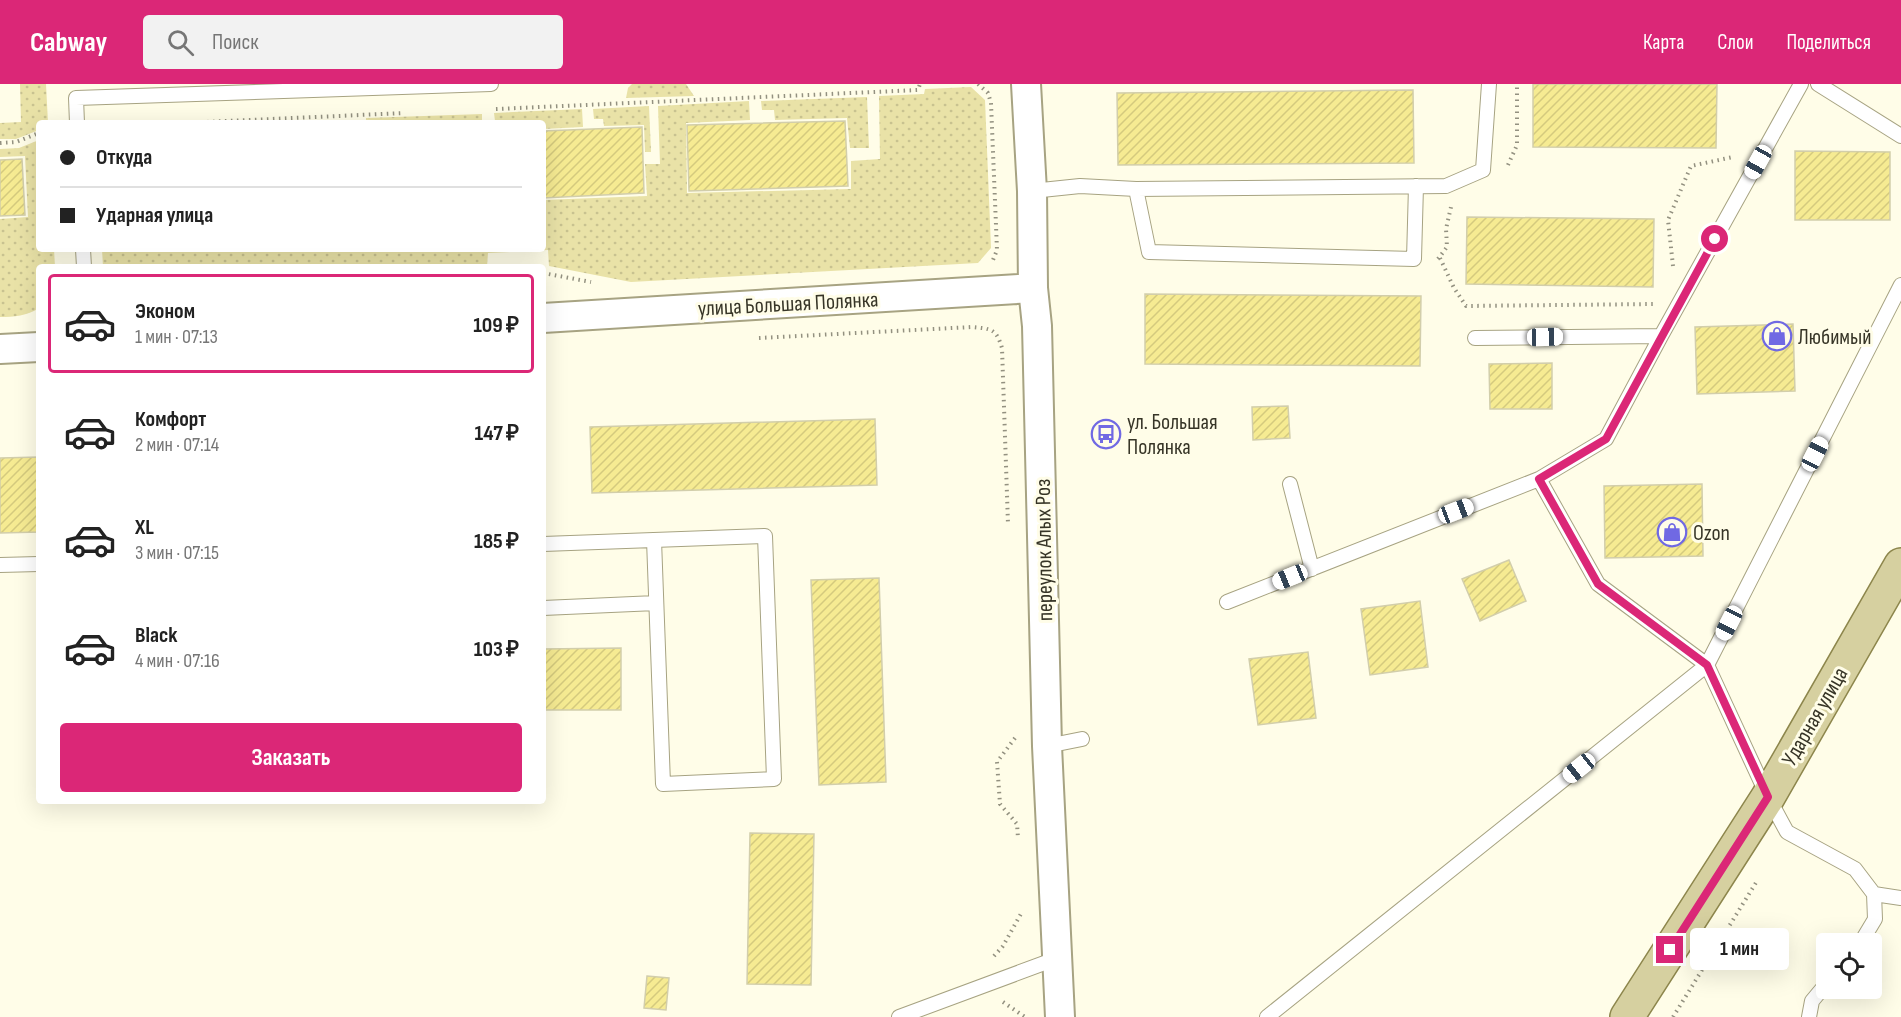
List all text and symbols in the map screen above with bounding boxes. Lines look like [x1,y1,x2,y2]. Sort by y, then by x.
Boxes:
search box [143,15,563,69]
text: Cabway [30,26,107,59]
icon: search [164,26,197,59]
text: Поиск [212,29,259,56]
text: Карта [1643,30,1684,55]
text: Слои [1717,30,1753,55]
text: Поделиться [1786,30,1871,55]
car [1741,142,1775,182]
text: Откуда [96,144,152,171]
text: Ударная улица [96,202,213,229]
route start [1701,225,1728,252]
street label: улица Большая Полянка [697,286,879,323]
icon: car [63,297,117,351]
text: Эконом [135,298,195,325]
text: 109 ₽ [473,312,519,339]
shop icon: Любимый [1761,320,1793,352]
place label: Любимый [1798,324,1871,351]
text: 1 мин · 07:13 [135,325,218,349]
car [1527,328,1563,346]
icon: car [63,405,117,459]
text: Комфорт [135,406,206,433]
place label: ул. Большая Полянка [1127,409,1218,461]
bus stop icon: ул. Большая Полянка [1090,418,1122,450]
text: 147 ₽ [474,420,519,447]
text: 2 мин · 07:14 [135,433,219,457]
car [1799,434,1831,474]
street label: переулок Алых Роз [1030,478,1059,621]
car [1436,496,1476,526]
icon: car [63,513,117,567]
text: XL [135,514,154,541]
shop icon: Ozon [1656,516,1688,548]
place label: Ozon [1693,520,1730,547]
text: 185 ₽ [474,528,519,555]
text: 3 мин · 07:15 [135,541,219,565]
car [1270,562,1310,592]
car [1713,603,1745,643]
icon: car [63,621,117,675]
text: Black [135,622,177,649]
text: 103 ₽ [474,636,519,663]
text: 4 мин · 07:16 [135,649,220,673]
street label: Ударная улица [1776,663,1854,771]
button: Заказать [60,723,522,792]
car [1559,750,1599,786]
callout: 1 мин [1691,929,1790,971]
map controls [1816,933,1882,999]
button: locate [1816,933,1882,999]
route end [1656,936,1683,963]
text: 1 мин [1720,937,1759,961]

